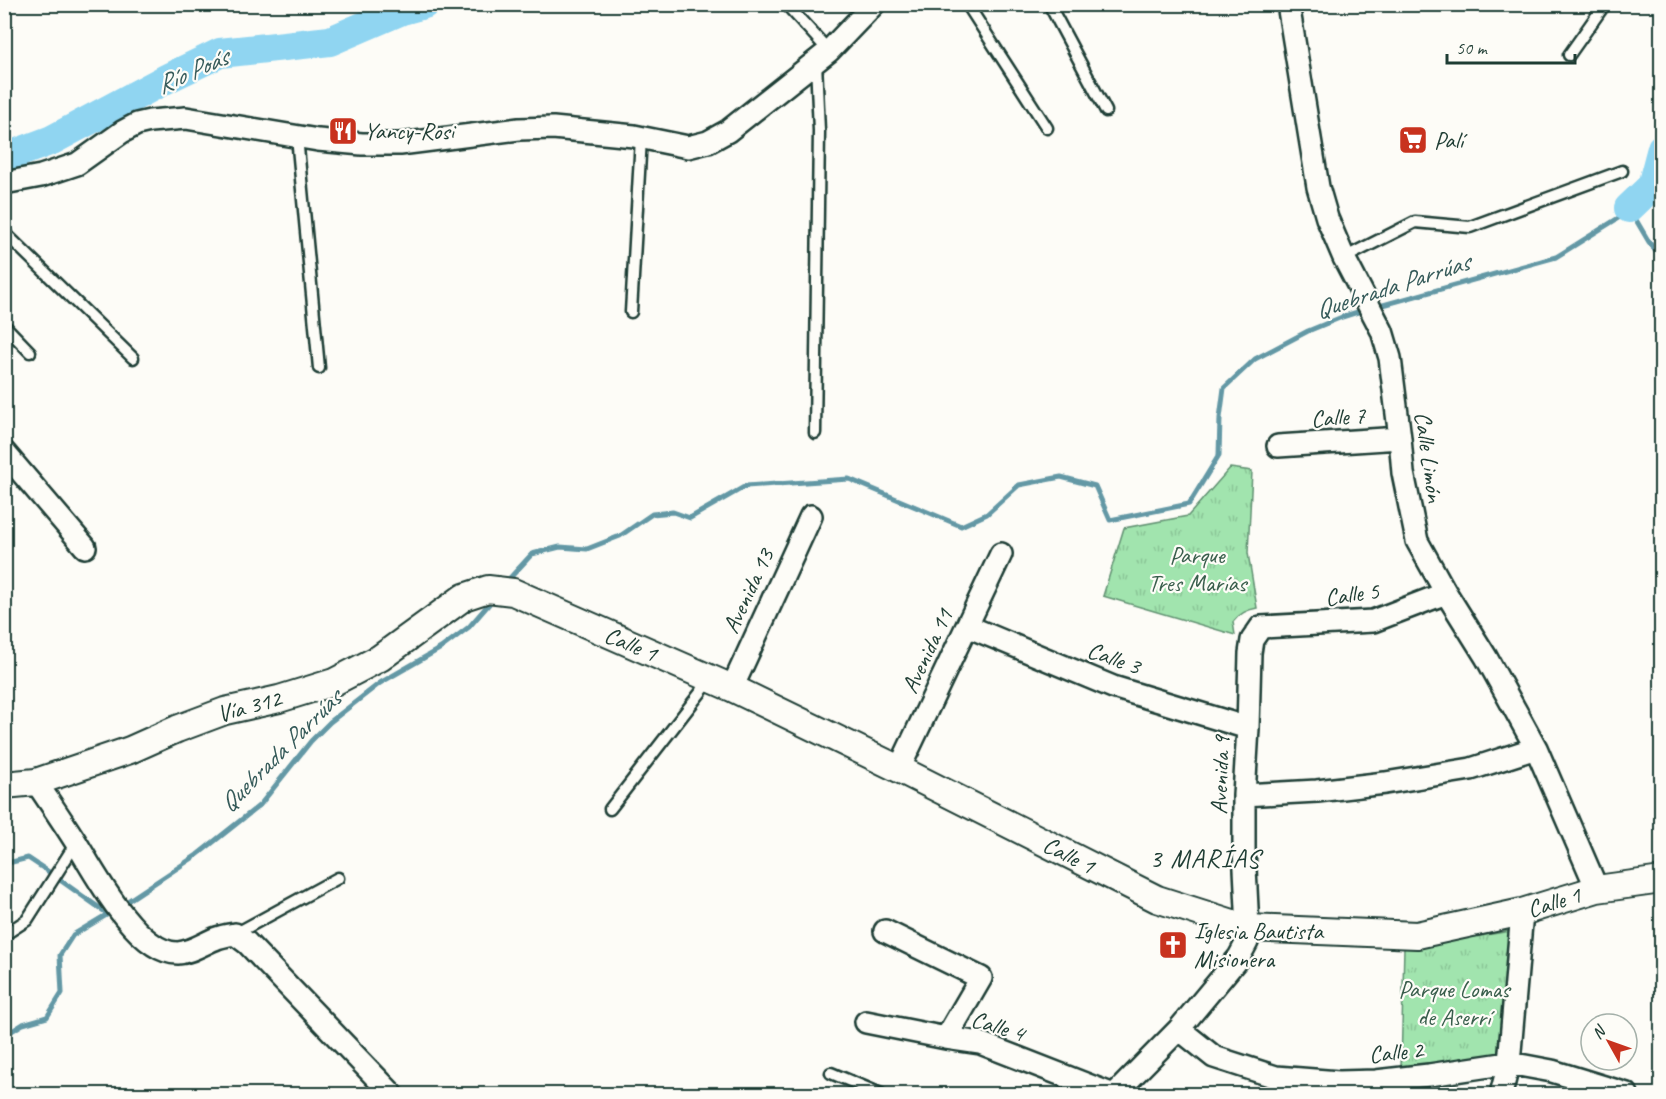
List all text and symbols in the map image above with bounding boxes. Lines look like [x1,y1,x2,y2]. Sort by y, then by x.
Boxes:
scale bar [1447,27,1574,65]
text: 50 m [1456,37,1489,59]
water label: Río Poás [151,39,238,101]
restaurant icon: Yancy-Rosi [327,115,359,147]
place label: Yancy-Rosi [364,116,456,146]
supermarket icon: Palí [1397,124,1429,156]
place label: Palí [1434,125,1468,155]
water label: Quebrada Parrúas [1311,244,1478,326]
street label: Calle 7 [1310,400,1367,434]
street label: Calle Limón [1408,410,1450,505]
park label: Parque Tres Marías [1148,540,1249,598]
street label: Avenida 13 [715,542,781,638]
street label: Calle 5 [1323,575,1382,613]
street label: Avenida 11 [894,603,960,698]
street label: Calle 1 [600,620,663,669]
street label: Calle 3 [1083,635,1147,682]
water label: Quebrada Parrúas [212,679,352,819]
street label: Vía 312 [214,683,286,729]
street label: Avenida 9 [1204,733,1236,815]
street label: Calle 1 [1038,829,1101,881]
district label: 3 MARÍAS [1150,842,1264,875]
street label: Calle 1 [1524,879,1586,924]
place label: Iglesia Bautista Misionera [1194,916,1324,974]
church icon: Iglesia Bautista Misionera [1157,929,1189,961]
park label: Parque Lomas de Aserrí [1399,974,1512,1032]
street label: Calle 4 [968,1004,1030,1049]
north arrow [1579,1012,1639,1072]
text: N [1587,1020,1611,1043]
street label: Calle 2 [1367,1034,1427,1070]

